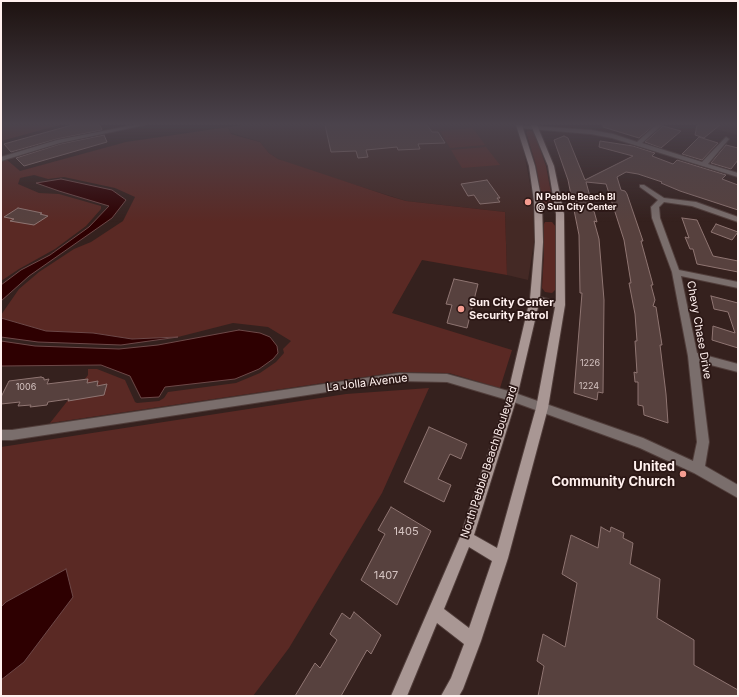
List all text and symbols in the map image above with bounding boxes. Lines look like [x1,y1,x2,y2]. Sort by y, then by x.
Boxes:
place label: N Pebble Beach Bl @ Sun City Center [536,192,617,213]
marker: N Pebble Beach Bl @ Sun City Center [523,197,533,207]
street label: Chevy Chase Drive [684,280,714,380]
place label: Sun City Center Security Patrol [469,296,554,322]
marker: Sun City Center Security Patrol [456,304,466,314]
house number: 1226 [580,358,600,368]
street label: La Jolla Avenue [326,371,408,395]
house number: 1224 [579,381,599,391]
house number: 1006 [16,382,36,392]
street label: North Pebble Beach Boulevard [458,384,520,540]
place label: United Community Church [552,459,675,490]
marker: United Community Church [678,469,688,479]
house number: 1405 [393,525,419,539]
house number: 1407 [374,569,398,583]

